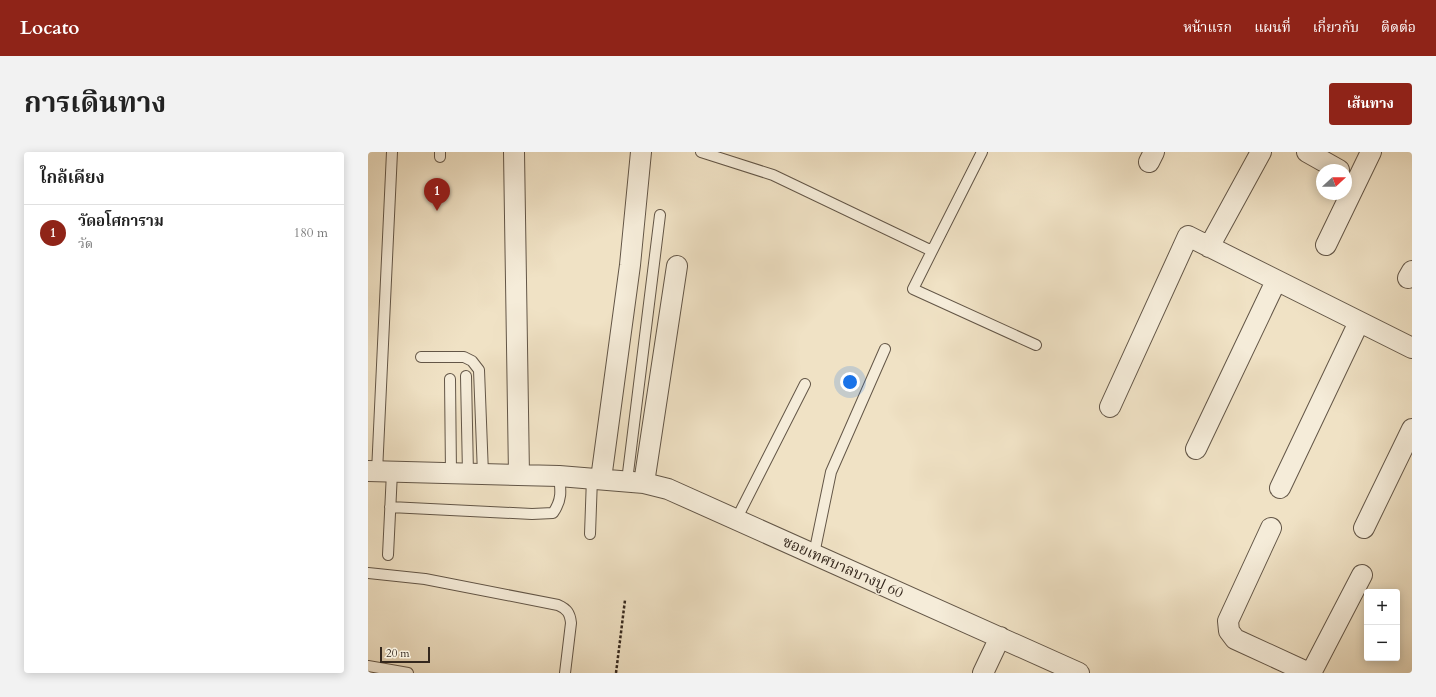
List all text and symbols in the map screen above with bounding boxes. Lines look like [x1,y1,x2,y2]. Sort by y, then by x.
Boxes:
text: Locato [20,15,79,41]
text: หน้าแรก [1183,18,1232,37]
text: แผนที่ [1254,18,1291,37]
text: เกี่ยวกับ [1313,18,1359,37]
text: ติดต่อ [1381,18,1416,37]
button: เส้นทาง [1329,83,1412,125]
text: การเดินทาง [24,84,166,122]
north arrow [1316,164,1352,200]
text: ใกล้เคียง [40,166,105,189]
pin: 1 [424,178,450,211]
text: วัดอโศการาม [78,211,164,231]
text: 1 [50,224,56,242]
text: 180 m [294,224,328,242]
text: วัด [78,235,93,253]
your location [840,372,860,392]
street label: ซอยเทศบาลบางปู 60 [779,531,907,603]
map controls [1364,589,1400,661]
button: + [1364,589,1400,625]
button: − [1364,625,1400,661]
scale bar [380,645,430,664]
text: 20 m [386,646,410,661]

